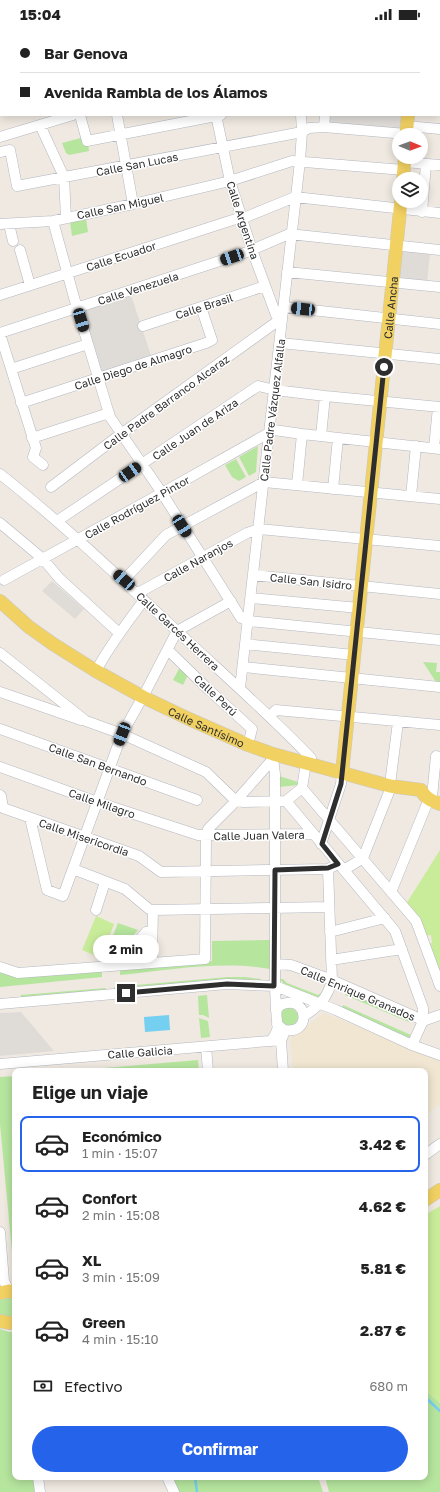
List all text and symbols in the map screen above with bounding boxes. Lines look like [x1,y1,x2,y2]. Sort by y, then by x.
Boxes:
text: 15:04 [20,5,61,23]
text: Bar Genova [44,44,128,62]
text: Avenida Rambla de los Álamos [44,83,268,101]
north arrow [392,128,428,164]
map controls [392,128,428,208]
street label: Calle San Lucas [95,150,179,178]
button: layers [392,172,428,208]
street label: Calle Argentina [224,179,262,261]
street label: Calle San Miguel [75,190,165,222]
street label: Calle Ecuador [84,238,158,273]
car [219,247,245,267]
street label: Calle Venezuela [96,269,180,307]
street label: Calle Ancha [380,276,400,339]
street label: Calle Brasil [174,290,235,321]
car [290,302,316,316]
car [72,307,90,333]
street label: Calle Padre Vázquez Alfalla [257,338,287,482]
street label: Calle Diego de Almagro [73,342,194,392]
street label: Calle Padre Barranco Alcaraz [101,352,232,452]
route start [375,358,393,376]
street label: Calle Juan de Ariza [150,395,240,463]
car [117,460,143,484]
street label: Calle Rodríguez Pintor [82,472,192,541]
car [170,513,194,539]
street label: Calle Naranjos [161,536,235,584]
car [111,568,137,592]
street label: Calle San Isidro [269,570,353,592]
street label: Calle Garcés Herrera [134,589,222,673]
street label: Calle Perú [192,672,240,718]
street label: Calle Santísimo [166,704,247,749]
car [112,721,132,747]
street label: Calle San Bernando [47,740,149,788]
street label: Calle Milagro [67,786,137,821]
street label: Calle Misericordia [37,815,131,859]
street label: Calle Juan Valera [213,828,305,842]
callout: 2 min [93,935,159,963]
text: 2 min [109,941,143,957]
street label: Calle Enrique Granados [299,963,417,1023]
route end [117,984,135,1002]
street label: Calle Galicia [107,1043,173,1061]
text: Elige un viaje [32,1081,148,1103]
icon: car [34,1126,70,1162]
text: Económico [82,1127,162,1145]
text: 3.42 € [359,1135,406,1153]
text: 1 min · 15:07 [82,1145,158,1161]
icon: car [34,1188,70,1224]
text: Confort [82,1189,137,1207]
text: 4.62 € [359,1197,406,1215]
text: 2 min · 15:08 [82,1207,160,1223]
icon: car [34,1250,70,1286]
text: XL [82,1251,101,1269]
text: 5.81 € [360,1259,406,1277]
text: 3 min · 15:09 [82,1269,160,1285]
icon: car [34,1312,70,1348]
text: Green [82,1313,125,1331]
text: 2.87 € [360,1321,406,1339]
text: 4 min · 15:10 [82,1331,159,1347]
icon: cash [32,1375,54,1397]
text: Efectivo [64,1377,122,1395]
text: 680 m [369,1378,408,1394]
button: Confirmar [32,1426,408,1472]

